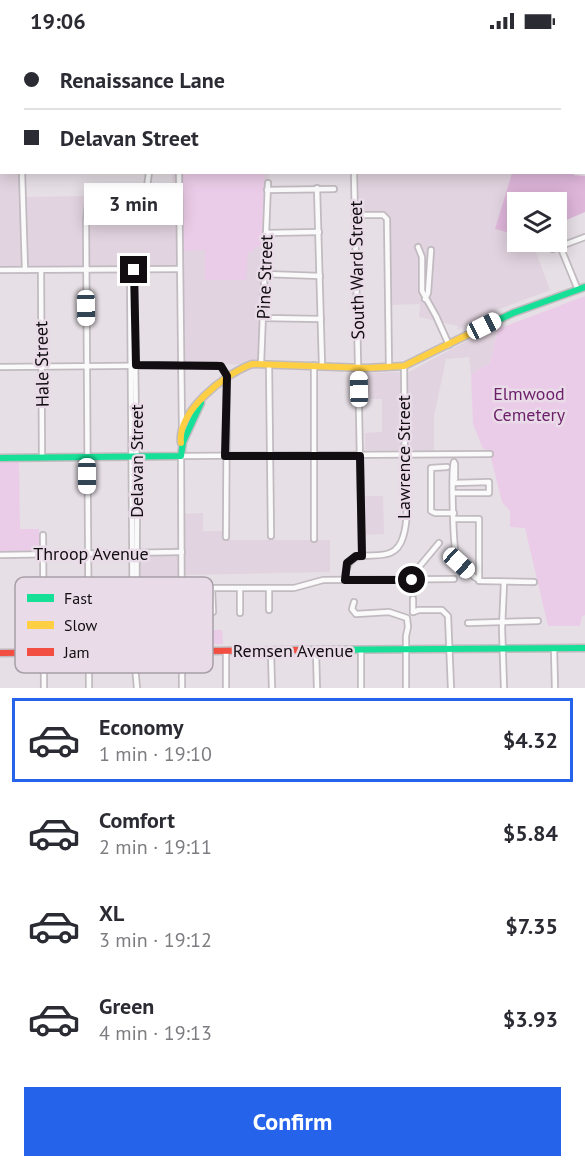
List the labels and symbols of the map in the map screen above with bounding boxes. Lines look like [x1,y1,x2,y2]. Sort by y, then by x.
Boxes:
callout: 3 min [84,183,184,225]
street label: South Ward Street [344,200,369,340]
street label: Pine Street [252,234,277,320]
route end [120,256,147,283]
car [77,290,95,326]
car [464,310,504,342]
street label: Hale Street [29,321,54,407]
car [350,371,368,407]
park label: Elmwood Cemetery [493,382,566,426]
street label: Lawrence Street [392,395,415,519]
street label: Delavan Street [125,404,148,518]
car [78,458,96,494]
street label: Throop Avenue [33,542,149,565]
car [440,544,478,582]
route start [398,566,425,593]
legend [15,577,213,673]
text: Fast [64,588,93,608]
text: Slow [64,615,98,635]
street label: Remsen Avenue [233,639,353,662]
text: Jam [63,642,90,662]

